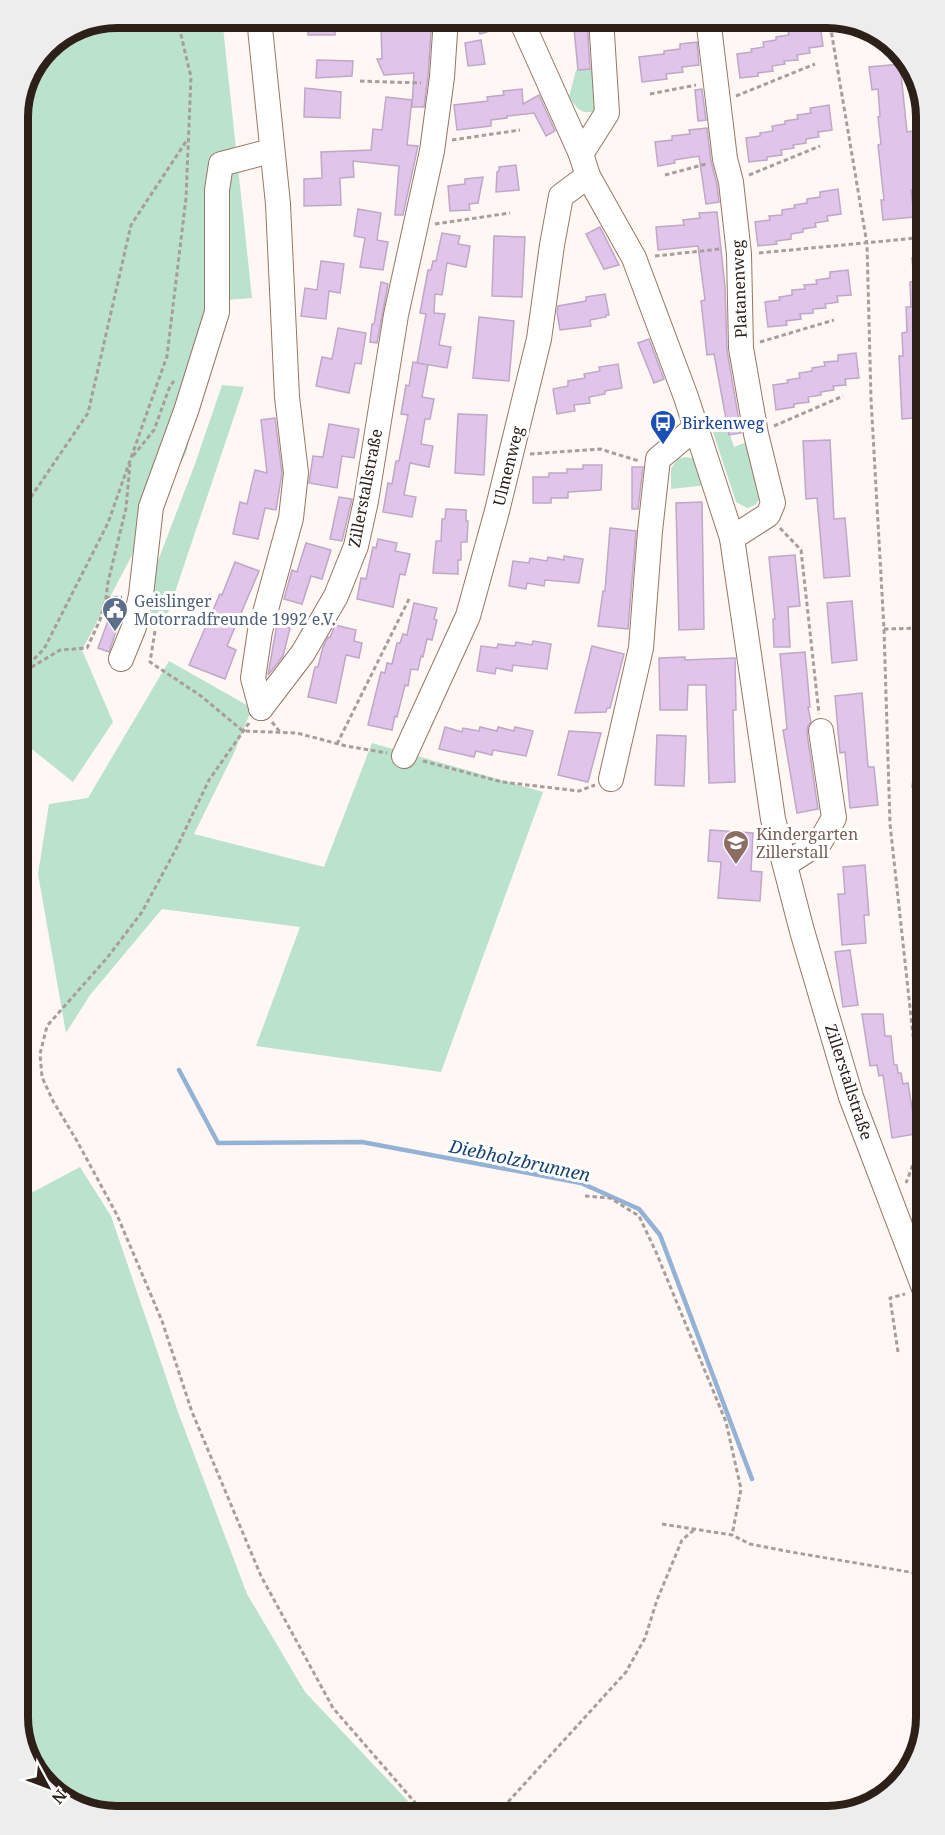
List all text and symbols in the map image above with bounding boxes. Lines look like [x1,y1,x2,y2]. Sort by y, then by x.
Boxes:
street label: Platanenweg [726,239,752,339]
bus stop icon: Birkenweg [648,408,678,446]
place label: Birkenweg [682,412,764,434]
street label: Ulmenweg [487,423,529,508]
street label: Zillerstallstraße [343,427,387,549]
place label: Geislinger Motorradfreunde 1992 e.V. [134,590,336,630]
public building icon: Geislinger Motorradfreunde 1992 e.V. [100,595,130,633]
place label: Kindergarten Zillerstall [756,823,858,863]
school or university icon: Kindergarten Zillerstall [721,828,751,866]
street label: Zillerstallstraße [820,1021,878,1143]
water label: Diebholzbrunnen [446,1133,593,1187]
north arrow [18,1757,78,1817]
text: N [47,1785,72,1809]

